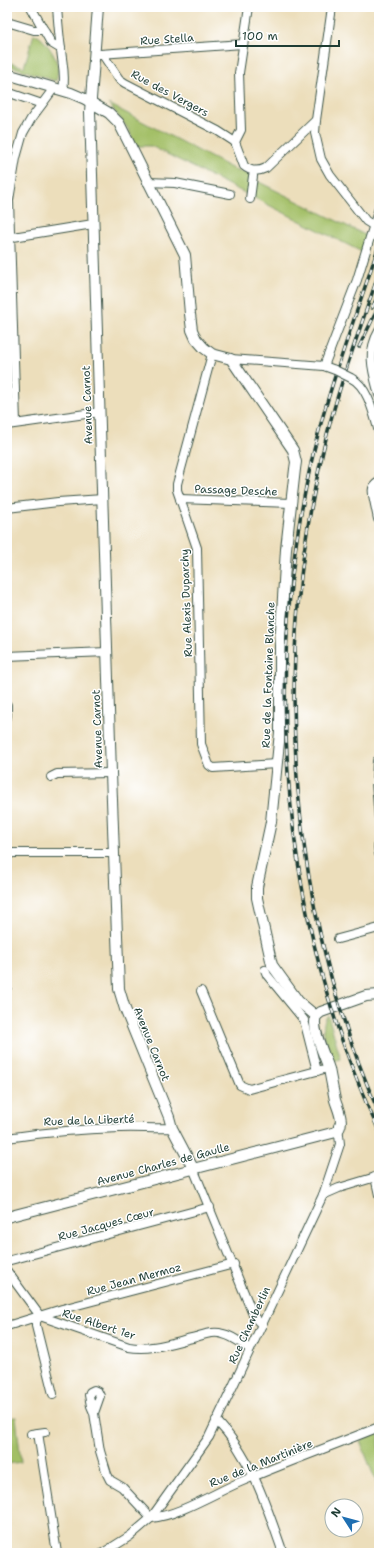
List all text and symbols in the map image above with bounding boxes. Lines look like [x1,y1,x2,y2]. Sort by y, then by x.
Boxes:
scale bar [236,22,339,48]
text: 100 m [242,28,278,44]
street label: Rue Stella [140,30,194,49]
street label: Rue des Vergers [128,67,211,120]
street label: Avenue Carnot [79,365,96,445]
street label: Passage Desche [194,482,278,499]
street label: Rue Alexis Duparchy [177,549,196,657]
street label: Rue de la Fontaine Blanche [258,602,279,748]
street label: Avenue Carnot [89,689,106,769]
street label: Avenue Carnot [130,1005,173,1084]
street label: Rue de la Liberté [43,1111,135,1130]
street label: Avenue Charles de Gaulle [95,1140,231,1189]
street label: Rue Jacques Cœur [56,1204,156,1245]
street label: Rue Jean Mermoz [85,1260,183,1299]
street label: Rue Chamberlin [225,1284,274,1366]
street label: Rue Albert 1er [60,1306,137,1343]
street label: Rue de la Martinière [207,1436,315,1491]
north arrow [324,1498,364,1538]
text: N [328,1504,345,1520]

